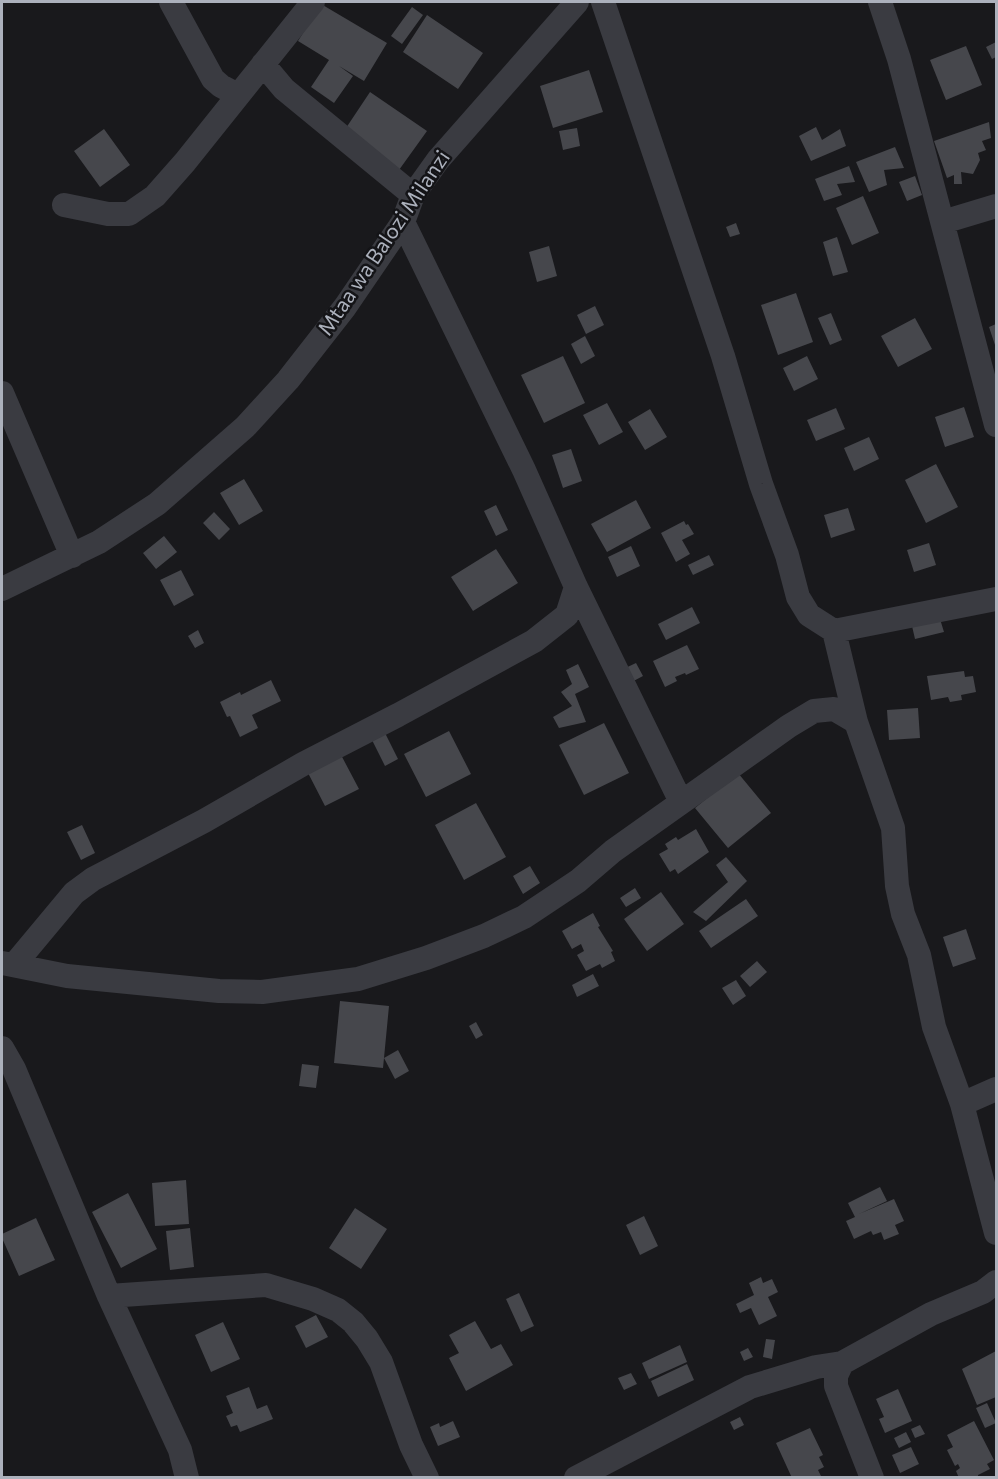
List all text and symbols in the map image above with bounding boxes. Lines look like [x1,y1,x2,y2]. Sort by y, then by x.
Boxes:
street label: Mtaa wa Balozi Milanzi [312,145,454,339]

